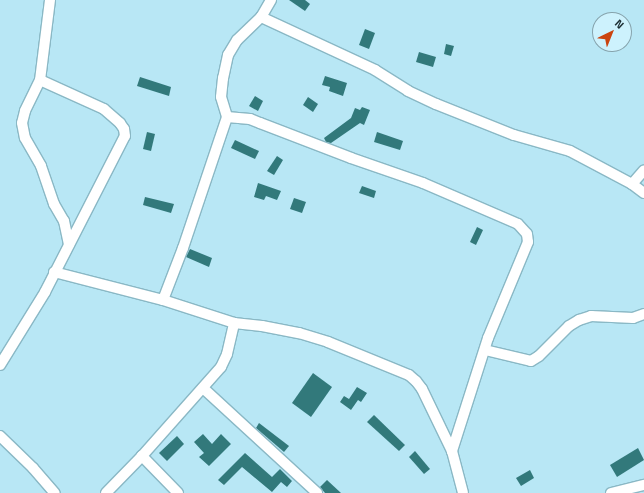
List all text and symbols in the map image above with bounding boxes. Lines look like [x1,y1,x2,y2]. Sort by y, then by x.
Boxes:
north arrow [592,12,632,52]
text: N [611,16,628,32]

